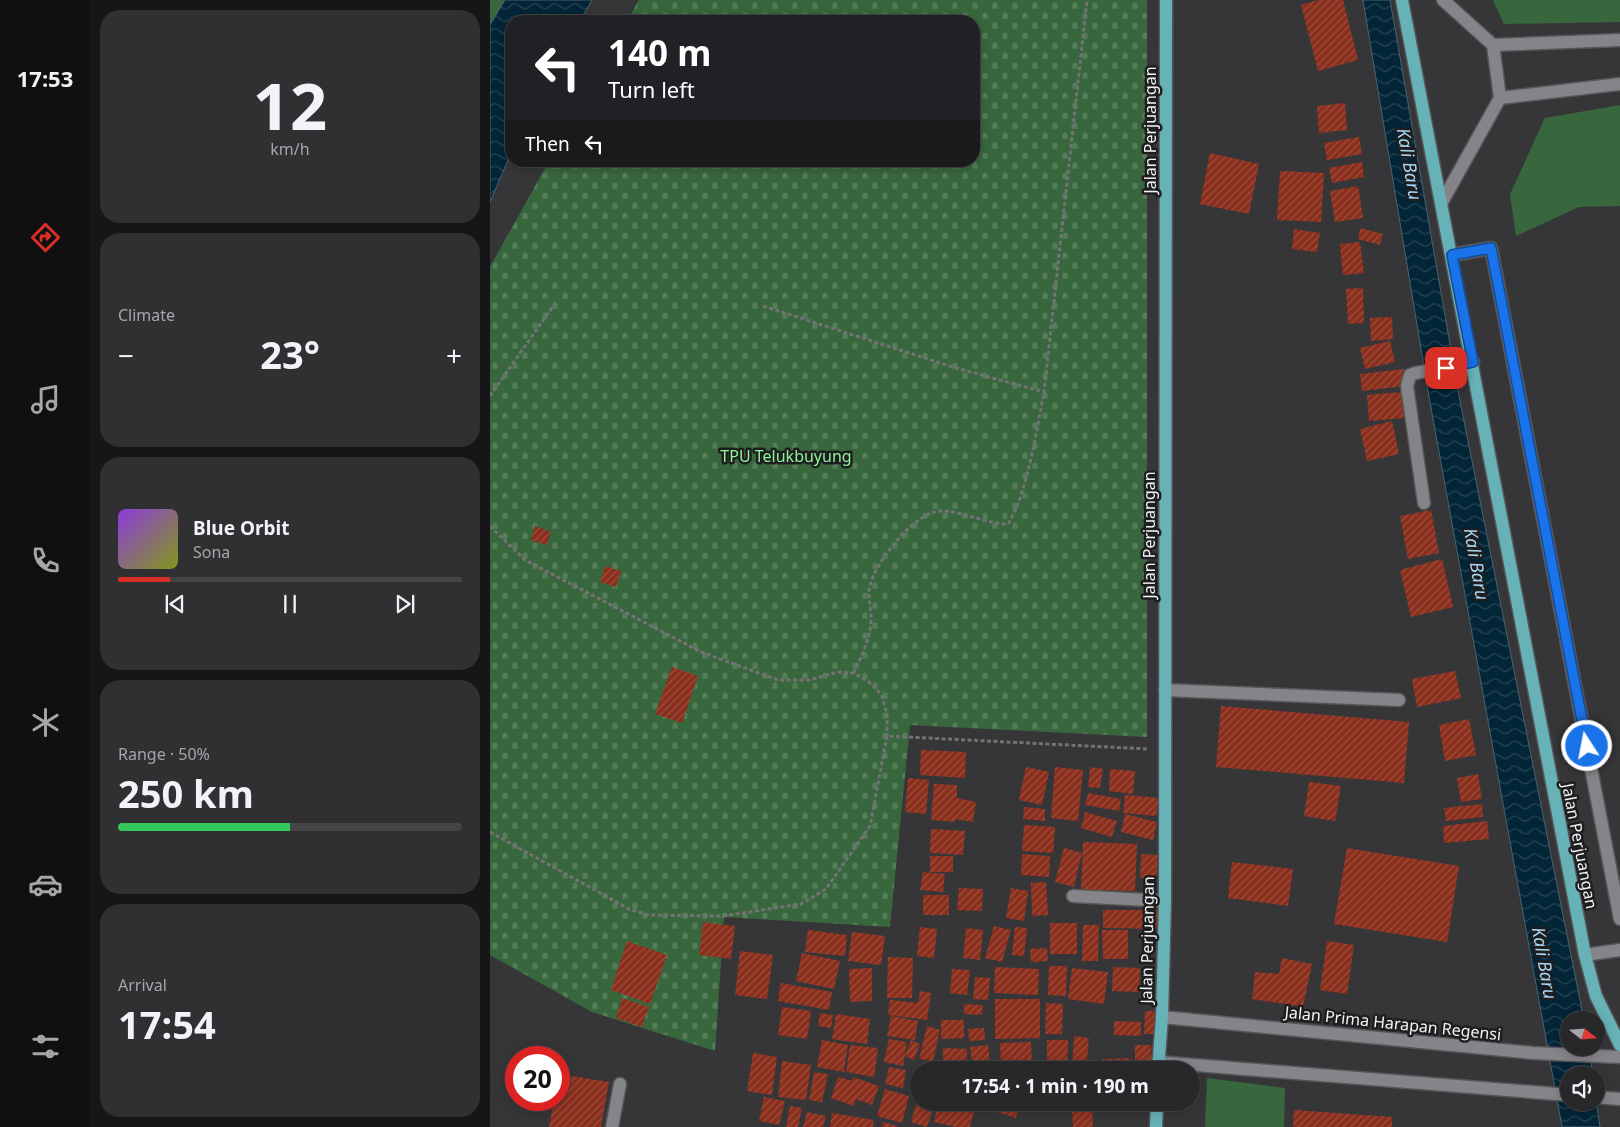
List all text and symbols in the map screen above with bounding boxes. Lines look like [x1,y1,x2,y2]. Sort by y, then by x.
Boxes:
text: 140 m [608,29,711,76]
icon: left [525,35,590,100]
text: 12 [253,61,327,149]
text: 17:53 [17,63,73,93]
street label: Jalan Perjuangan [1139,66,1161,196]
text: Turn left [608,74,695,104]
water label: Kali Baru [1392,126,1428,202]
icon: left [580,130,608,158]
text: Then [525,131,570,157]
text: km/h [270,138,310,160]
icon: directions [28,220,63,255]
text: Climate [118,304,175,326]
text: 23° [260,328,320,380]
text: − [118,336,134,374]
text: + [446,336,462,374]
pin [1425,347,1467,389]
icon: arrive [1432,354,1460,382]
icon: music [28,382,63,417]
park label: TPU Telukbuyung [720,445,852,467]
street label: Jalan Perjuangan [1138,471,1160,601]
text: Blue Orbit [193,515,289,541]
water label: Kali Baru [1459,526,1495,602]
text: Sona [193,541,230,563]
icon: phone [28,543,63,578]
icon: previous [161,590,189,618]
icon: pause [276,590,304,618]
icon: next [391,590,419,618]
icon: climate [28,705,63,740]
position arrow [1560,719,1612,771]
text: Range · 50% [118,743,210,765]
text: 250 km [118,767,254,819]
street label: Jalan Perjuangan [1557,779,1603,911]
icon: car [28,867,63,902]
street label: Jalan Perjuangan [1135,876,1159,1006]
water label: Kali Baru [1527,925,1563,1001]
text: Arrival [118,974,167,996]
text: 17:54 [118,998,216,1050]
street label: Jalan Prima Harapan Regensi [1282,1000,1502,1045]
north arrow [1560,1011,1605,1056]
map controls [1560,1011,1605,1111]
icon: filters [28,1029,63,1064]
speed limit sign: 20 [505,1046,570,1111]
button: sound [1560,1066,1605,1111]
text: 17:54 · 1 min · 190 m [961,1073,1149,1099]

